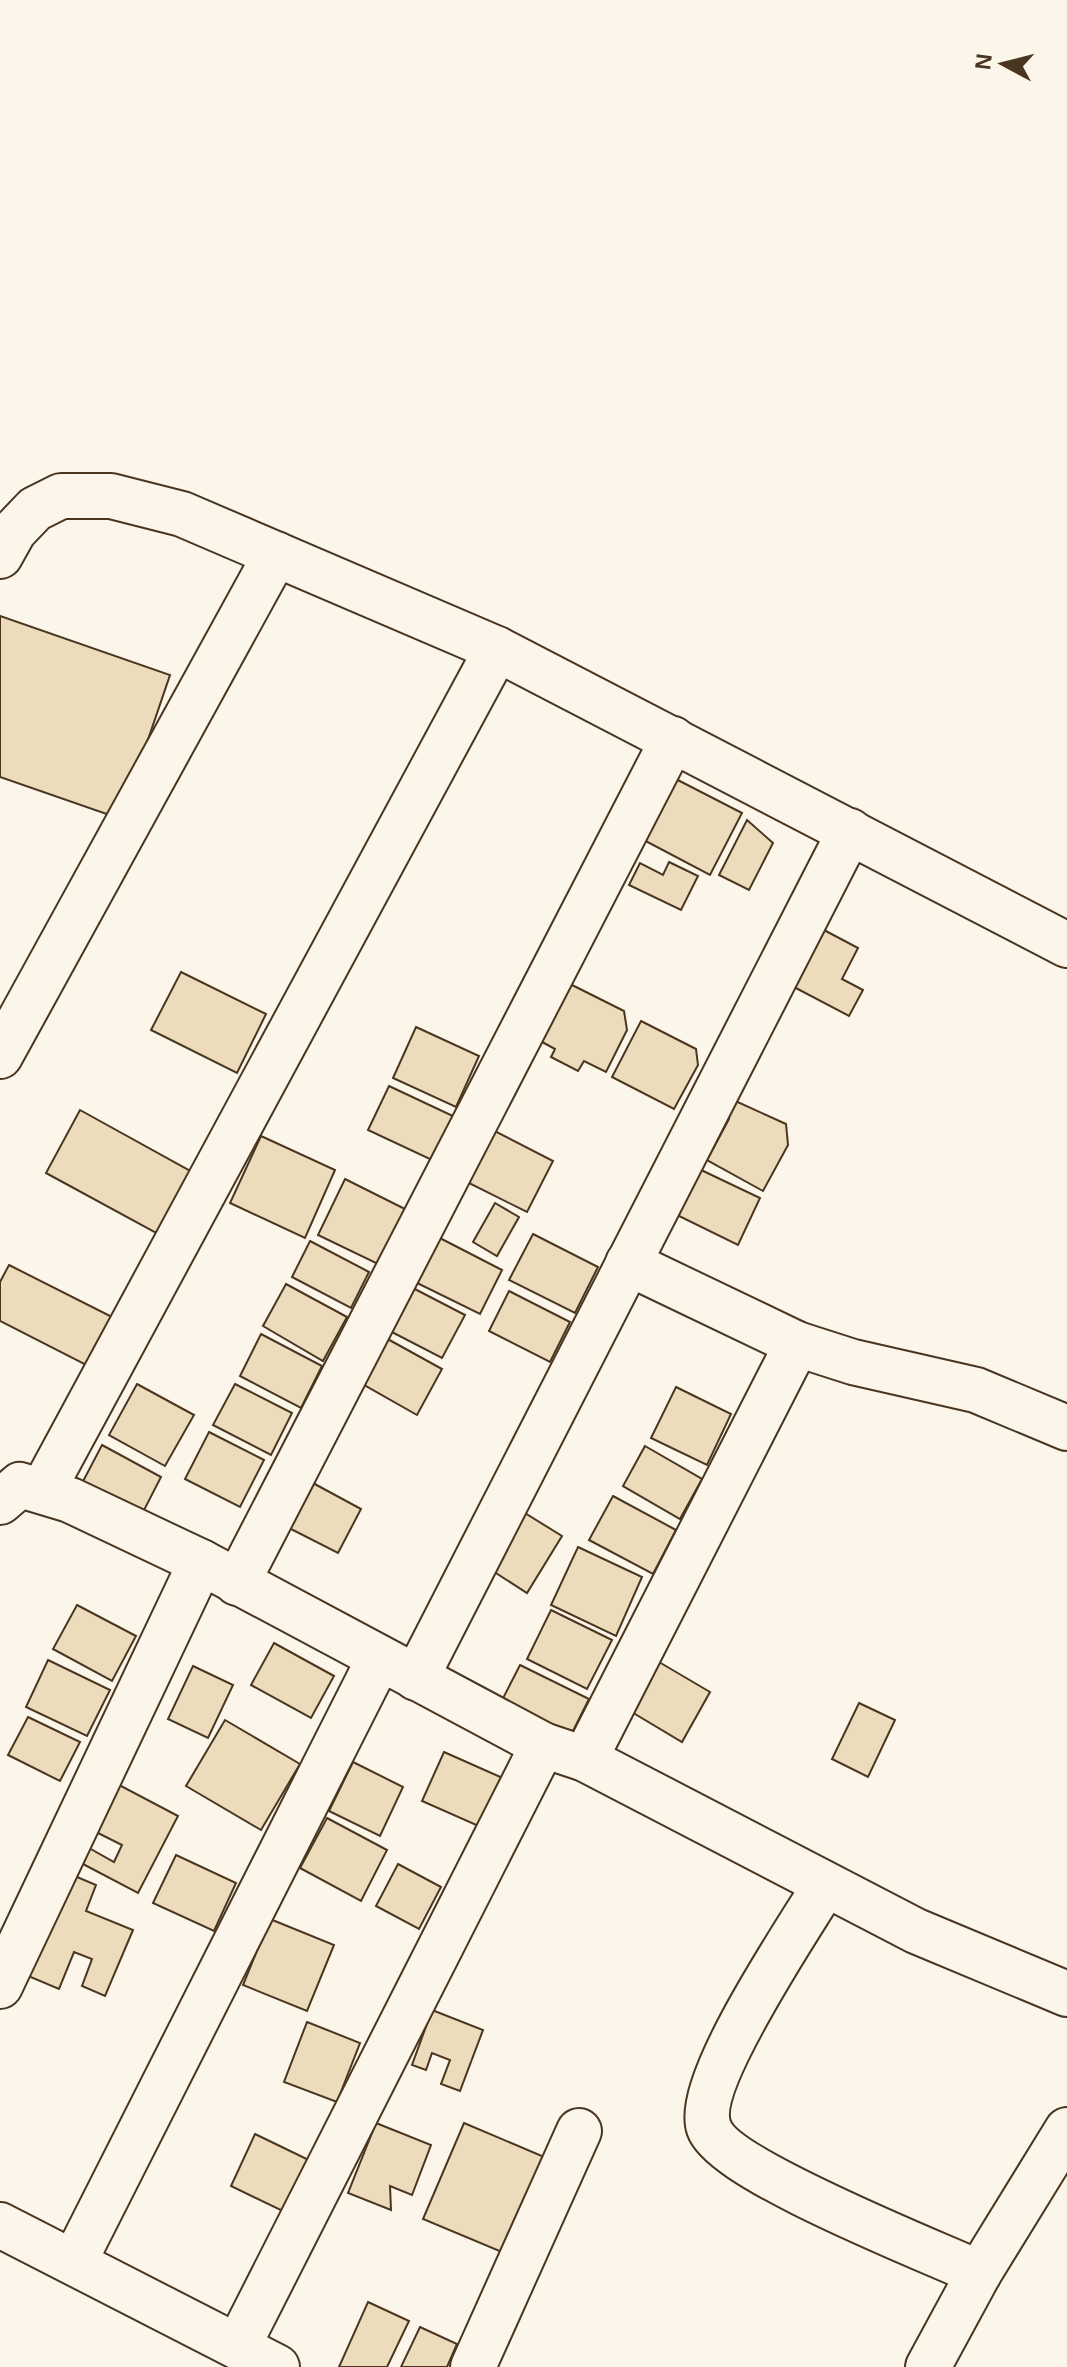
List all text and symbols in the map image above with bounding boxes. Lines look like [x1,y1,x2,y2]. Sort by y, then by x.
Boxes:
north arrow [963,24,1043,104]
text: N [970,52,997,71]

